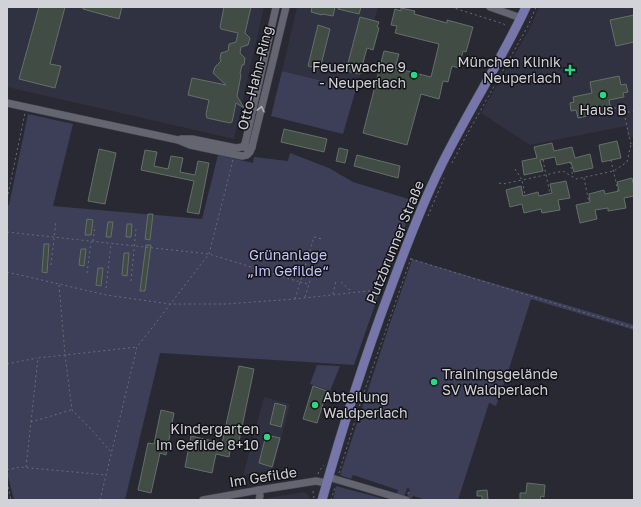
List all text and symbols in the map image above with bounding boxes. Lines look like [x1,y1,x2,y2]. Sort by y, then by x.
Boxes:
street label: Otto-Hahn-Ring [233,24,276,132]
place label: München Klinik Neuperlach [457,53,561,86]
place label: Feuerwache 9 - Neuperlach [312,58,406,91]
marker: München Klinik Neuperlach [564,64,576,76]
marker: Feuerwache 9 - Neuperlach [409,70,419,80]
marker: Haus B [598,90,608,100]
place label: Haus B [579,101,627,118]
one-way arrow [257,106,265,112]
street label: Putzbrunner Straße [362,178,427,306]
park label: Grünanlage „Im Gefilde“ [247,246,329,279]
place label: Trainingsgelände SV Waldperlach [442,365,558,398]
marker: Trainingsgelände SV Waldperlach [429,377,439,387]
place label: Abteilung Waldperlach [323,388,408,421]
marker: Abteilung Waldperlach [310,400,320,410]
place label: Kindergarten Im Gefilde 8+10 [156,420,259,453]
marker: Kindergarten Im Gefilde 8+10 [262,432,272,442]
street label: Im Gefilde [228,463,298,490]

